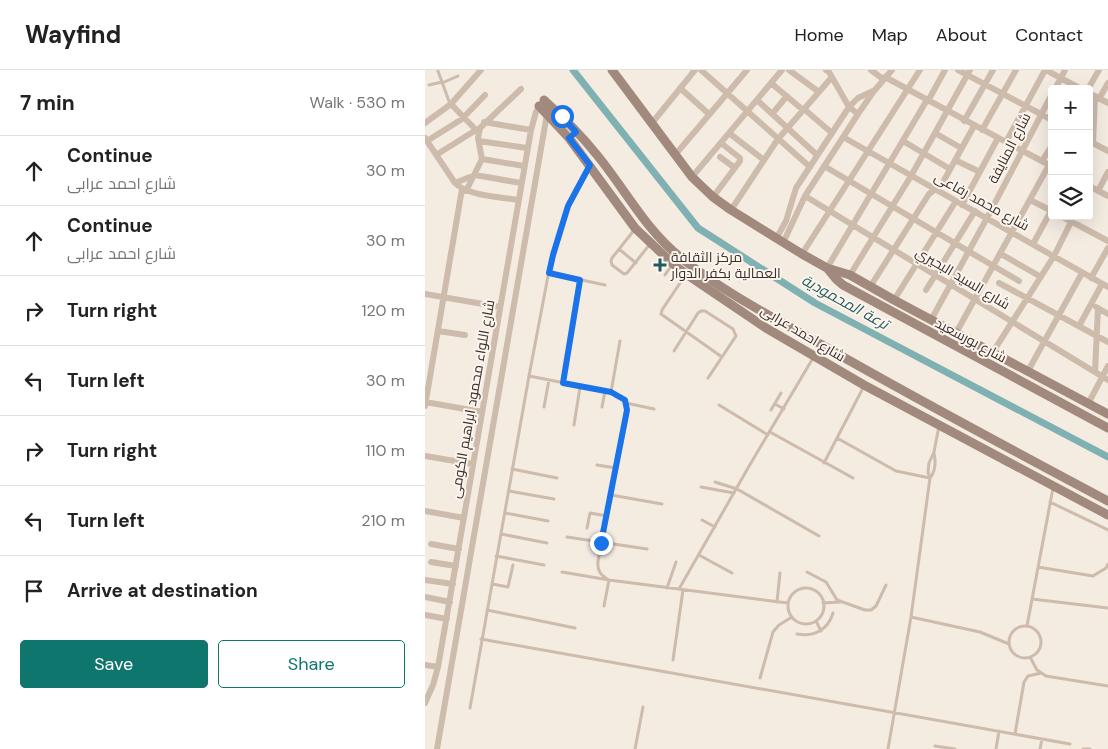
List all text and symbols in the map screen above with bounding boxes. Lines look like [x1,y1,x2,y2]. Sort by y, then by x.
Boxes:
text: Wayfind [25,19,121,50]
text: Home [794,23,844,47]
text: Map [872,23,908,47]
text: About [936,23,987,47]
text: Contact [1015,23,1083,47]
map controls [1048,85,1093,220]
button: + [1048,85,1093,130]
text: 7 min [20,89,75,117]
text: Walk · 530 m [310,92,405,113]
route start [551,105,574,128]
street label: شارع المنايفة [984,110,1034,186]
button: − [1048,130,1093,175]
text: Continue [67,143,153,168]
icon: ahead [20,157,48,185]
text: 30 m [366,160,405,181]
street label: شارع محمد رفاعى [931,167,1033,235]
text: شارع احمد عرابى [67,173,176,194]
button: layers [1048,175,1093,220]
text: Continue [67,213,153,238]
icon: ahead [20,227,48,255]
text: 30 m [366,230,405,251]
text: شارع احمد عرابى [67,243,176,264]
street label: شارع السيد البحيري [911,243,1013,316]
place label: مركز الثقافة العمالية بكفر الدوار [670,248,781,282]
marker: مركز الثقافة العمالية بكفر الدوار [653,258,667,272]
water label: ترعة المحمودية [798,270,895,336]
icon: right [20,297,48,325]
text: Turn right [67,298,157,323]
street label: شارع اللواء محمود ابراهيم الكومى [446,298,499,500]
text: 120 m [361,300,405,321]
street label: شارع احمد عرابى [757,301,849,365]
street label: شارع بورسعيد [932,314,1010,366]
icon: left [20,367,48,395]
text: Turn left [67,368,145,393]
text: 30 m [366,370,405,391]
icon: right [20,437,48,465]
text: Turn right [67,438,157,463]
text: 110 m [366,440,405,461]
icon: left [20,507,48,535]
text: Turn left [67,508,145,533]
text: 210 m [361,510,405,531]
route end [590,532,613,555]
icon: arrive [20,577,48,605]
text: Arrive at destination [67,578,258,603]
button: Save [20,640,208,688]
button: Share [218,640,405,688]

